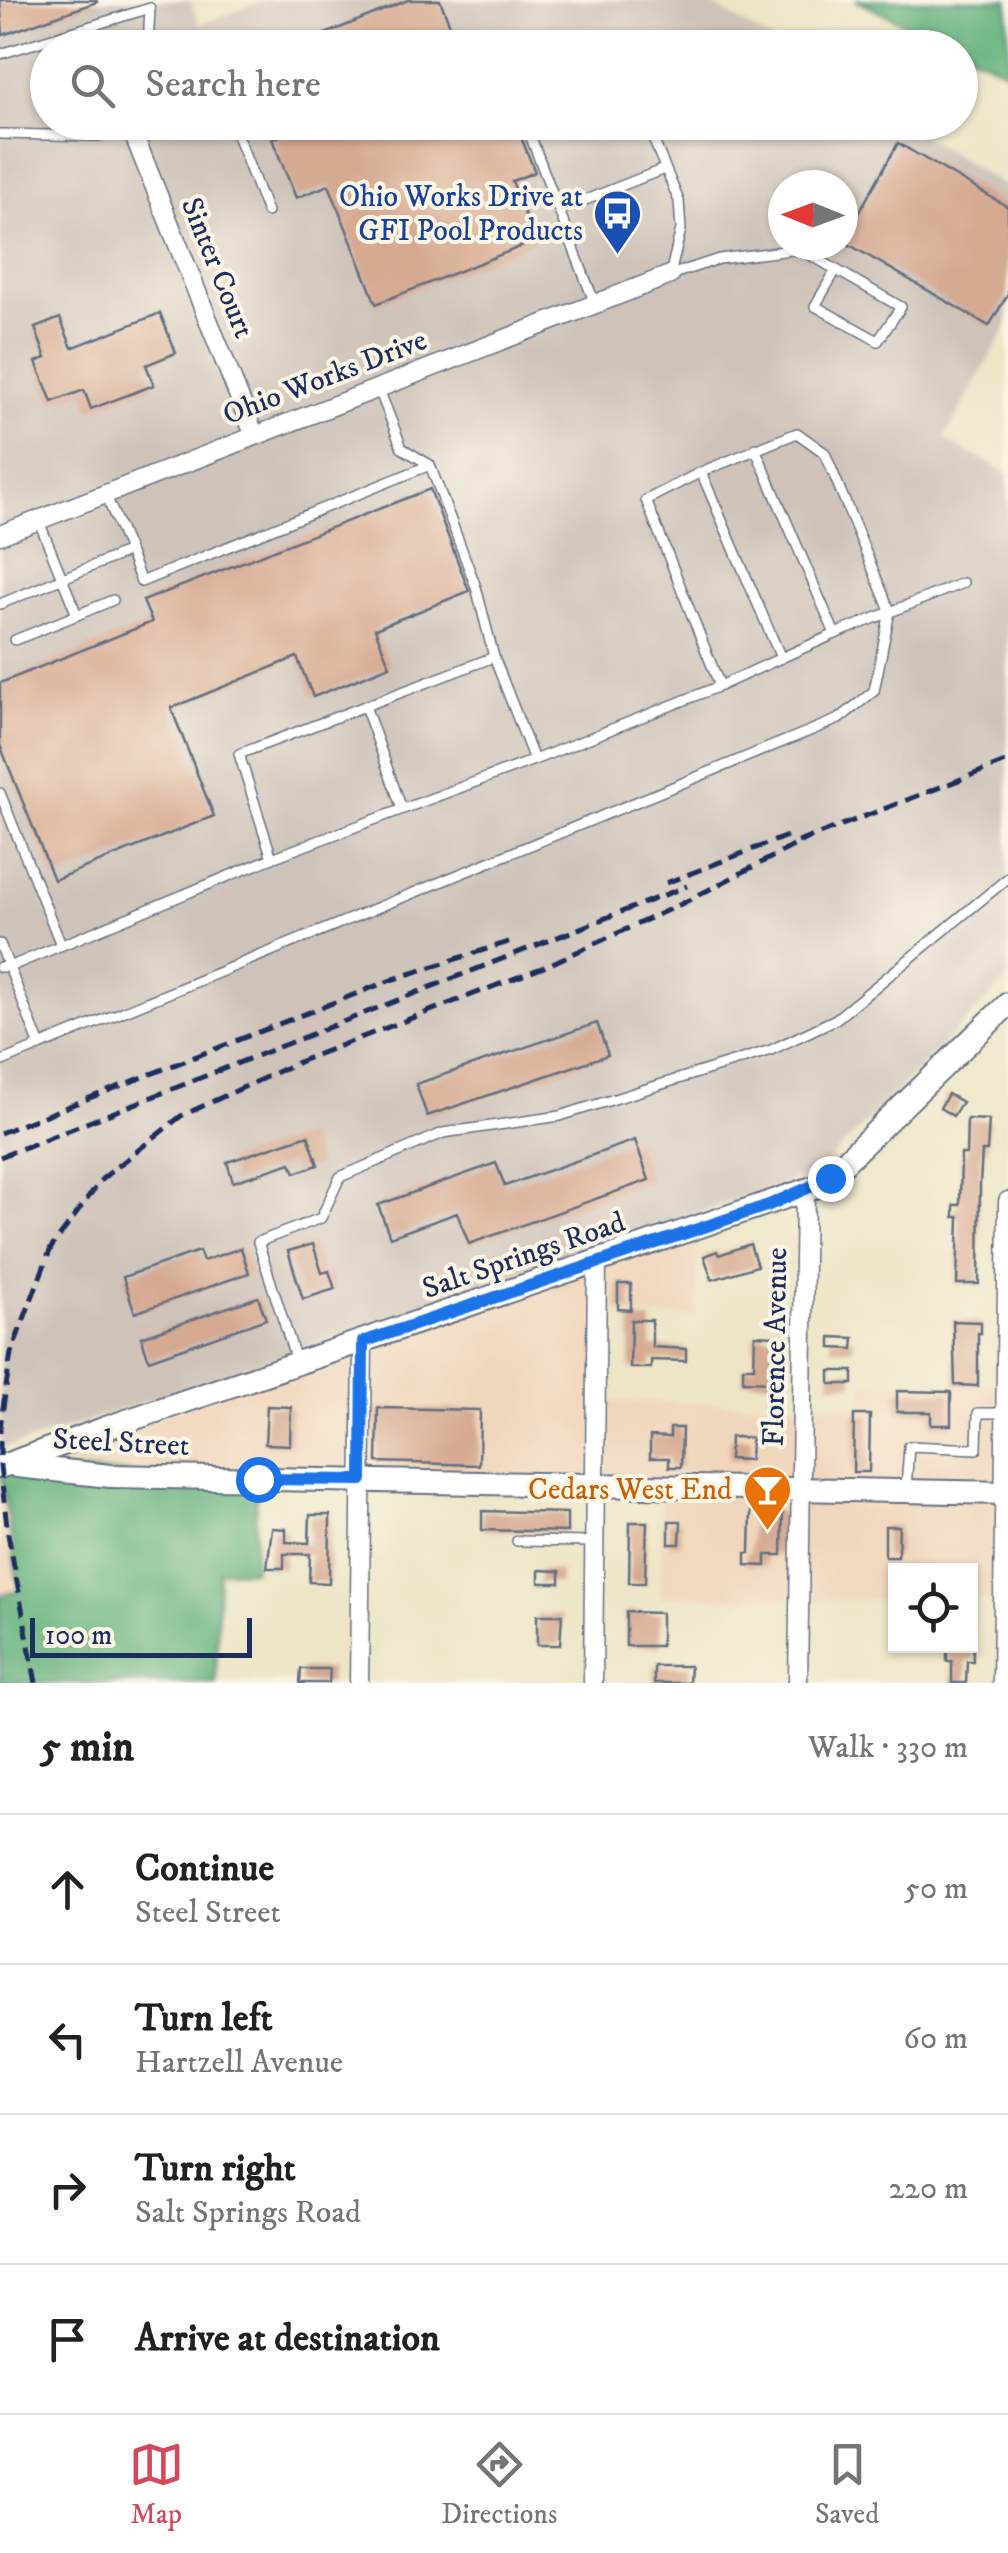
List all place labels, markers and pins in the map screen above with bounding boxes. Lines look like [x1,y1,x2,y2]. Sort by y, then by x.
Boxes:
place label: Ohio Works Drive at GFI Pool Products [339,179,583,250]
bus stop icon: Ohio Works Drive at GFI Pool Products [592,188,644,256]
bar icon: Cedars West End [741,1464,793,1532]
place label: Cedars West End [528,1472,732,1509]

